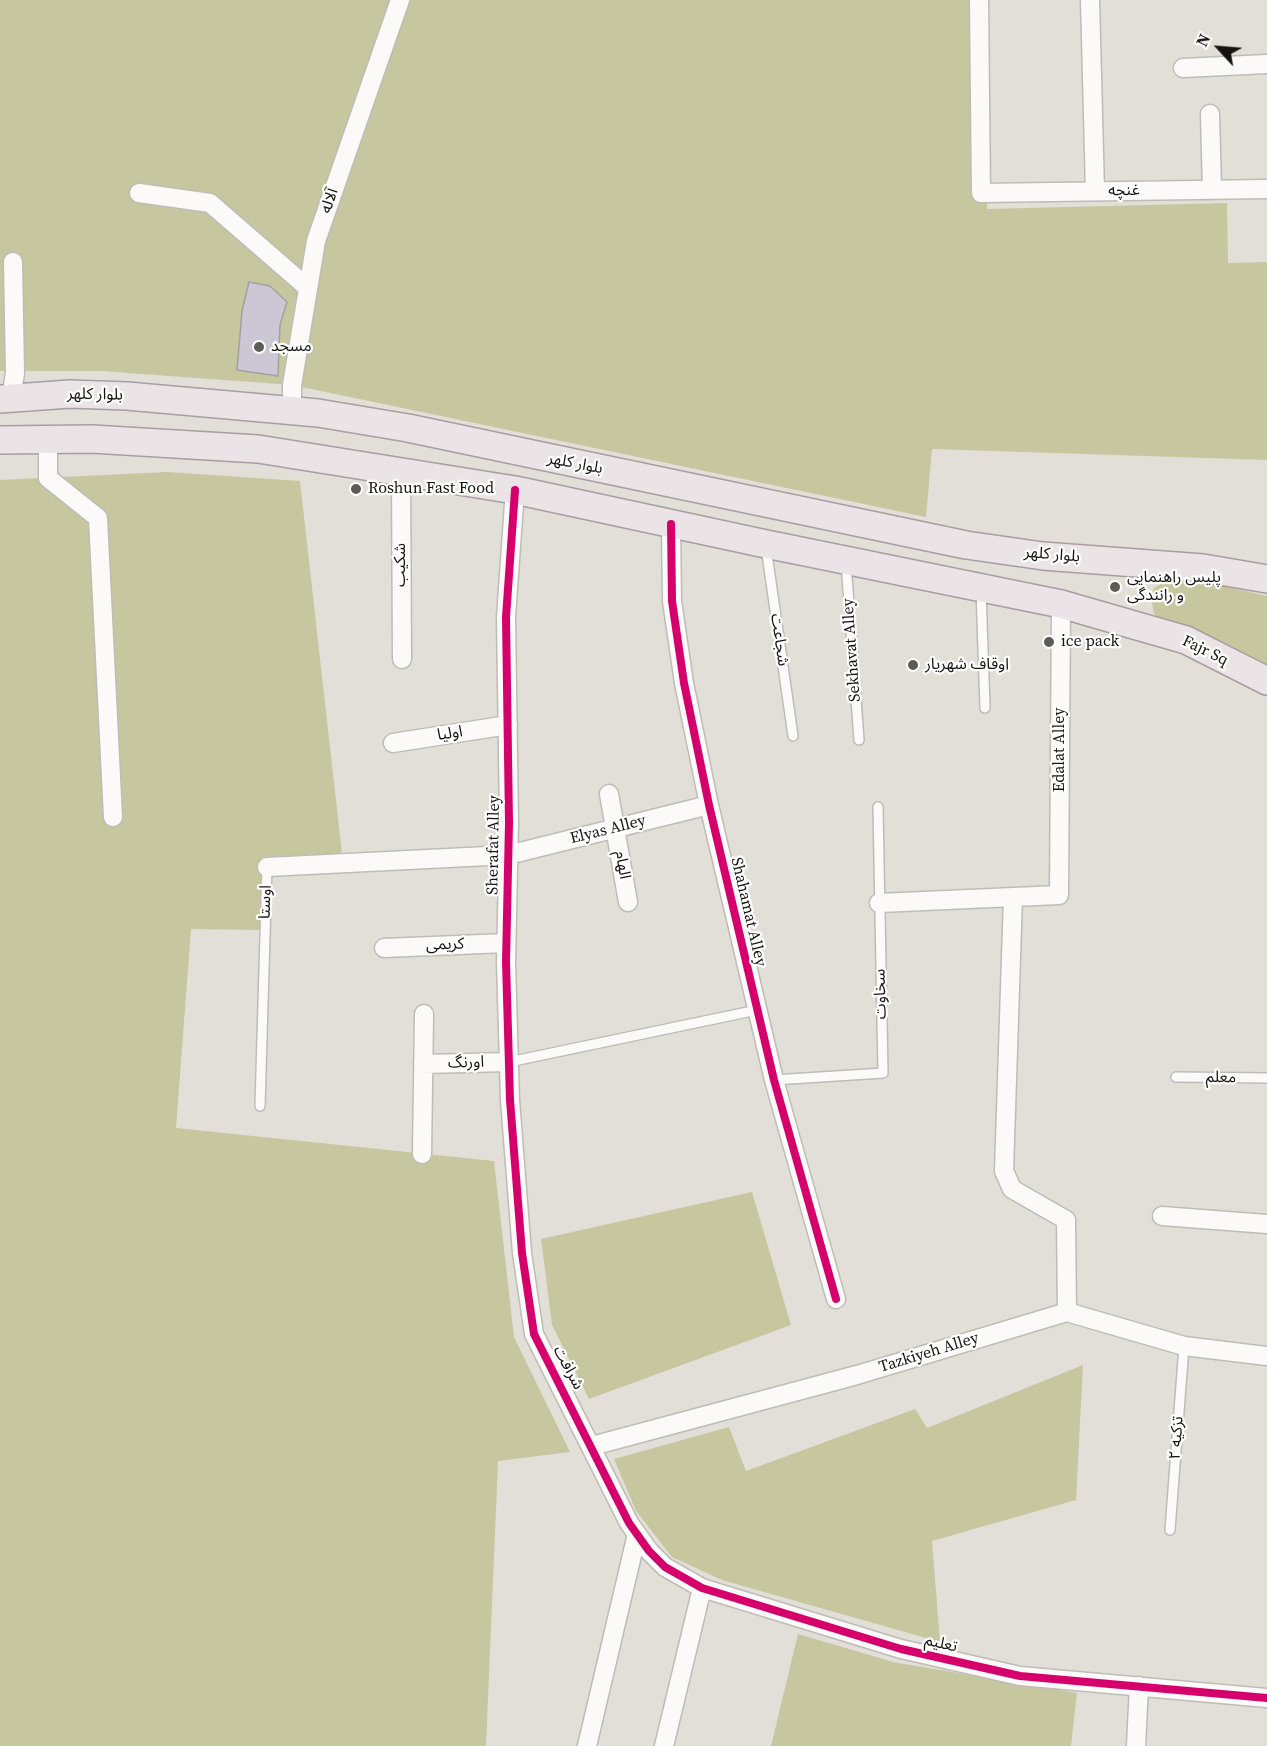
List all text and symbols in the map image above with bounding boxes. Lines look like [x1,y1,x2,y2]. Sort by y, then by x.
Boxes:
north arrow [1189,18,1249,78]
text: N [1190,30,1215,50]
street label: غنچه [1108,181,1140,201]
street label: آلاله [317,186,343,216]
place label: مسجد [271,337,312,357]
marker: مسجد [252,340,266,354]
street label: بلوار کلهر [67,385,123,405]
street label: بلوار کلهر [546,449,604,479]
place label: Roshun Fast Food [368,479,494,499]
marker: Roshun Fast Food [349,482,363,496]
street label: شکیب [391,543,411,587]
street label: بلوار کلهر [1023,543,1081,567]
place label: پلیس راهنمایی و رانندگی [1127,568,1221,606]
marker: پلیس راهنمایی و رانندگی [1108,580,1122,594]
street label: Sekhavat Alley [839,598,865,702]
street label: شجاعت [766,612,792,668]
place label: ice pack [1061,632,1119,652]
street label: Fajr Sq [1179,632,1231,670]
marker: ice pack [1042,635,1056,649]
place label: اوقاف شهریار [925,655,1009,675]
marker: اوقاف شهریار [906,658,920,672]
street label: Edalat Alley [1050,708,1070,792]
street label: اولیا [436,723,464,745]
street label: Sherafat Alley [484,795,504,895]
street label: Elyas Alley [568,811,648,849]
street label: الهام [610,849,634,881]
street label: Shahamat Alley [726,856,770,968]
street label: اوستا [256,885,276,919]
street label: کریمی [426,935,464,955]
street label: سخاوت [871,969,891,1019]
street label: اورنگ [448,1053,484,1073]
street label: معلم [1206,1068,1236,1088]
street label: Tazkiyeh Alley [877,1329,981,1377]
street label: شرافت [549,1343,587,1393]
street label: تزکیه ۲ [1166,1416,1188,1460]
street label: تعلیم [923,1631,959,1657]

